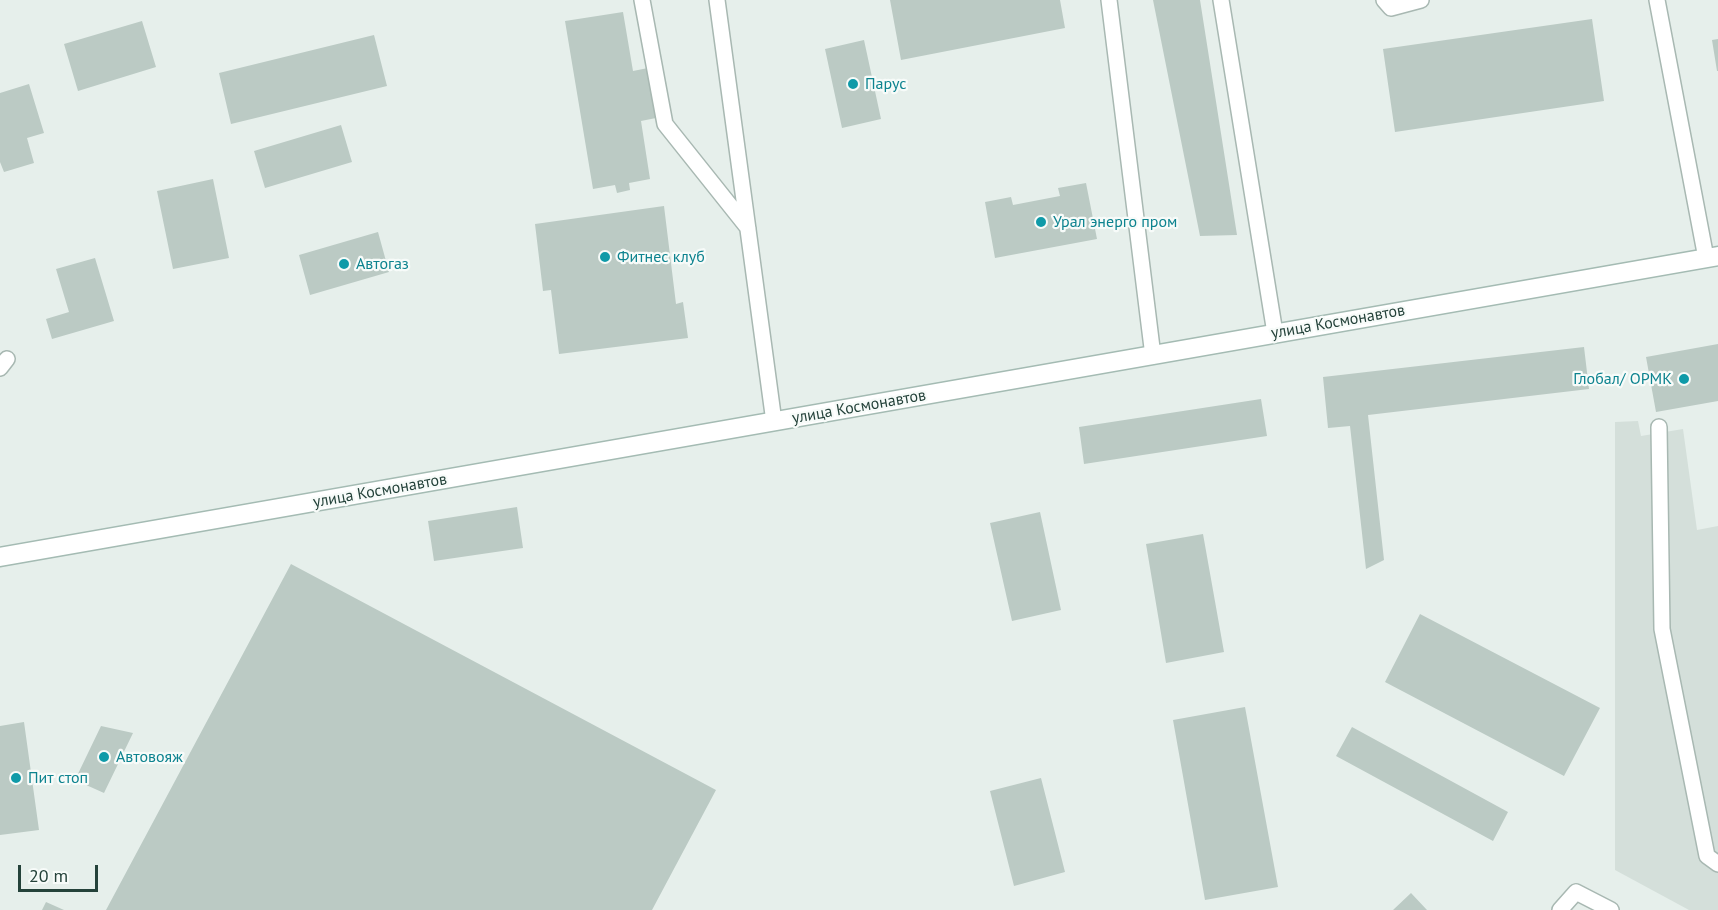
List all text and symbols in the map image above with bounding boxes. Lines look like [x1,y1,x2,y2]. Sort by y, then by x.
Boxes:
place label: Парус [865,74,907,94]
marker: Парус [846,77,860,91]
place label: Урал энерго пром [1053,212,1177,232]
marker: Урал энерго пром [1034,215,1048,229]
place label: Фитнес клуб [617,247,705,267]
marker: Фитнес клуб [598,250,612,264]
place label: Автогаз [356,254,409,274]
marker: Автогаз [337,257,351,271]
street label: улица Космонавтов [1270,301,1406,343]
place label: Глобал/ ОРМК [1573,369,1672,389]
marker: Глобал/ ОРМК [1677,372,1691,386]
street label: улица Космонавтов [791,386,927,428]
street label: улица Космонавтов [312,470,448,512]
place label: Автовояж [116,747,183,767]
marker: Автовояж [97,750,111,764]
place label: Пит стоп [28,768,88,788]
marker: Пит стоп [9,771,23,785]
scale bar [21,853,100,891]
text: 20 m [29,864,68,887]

